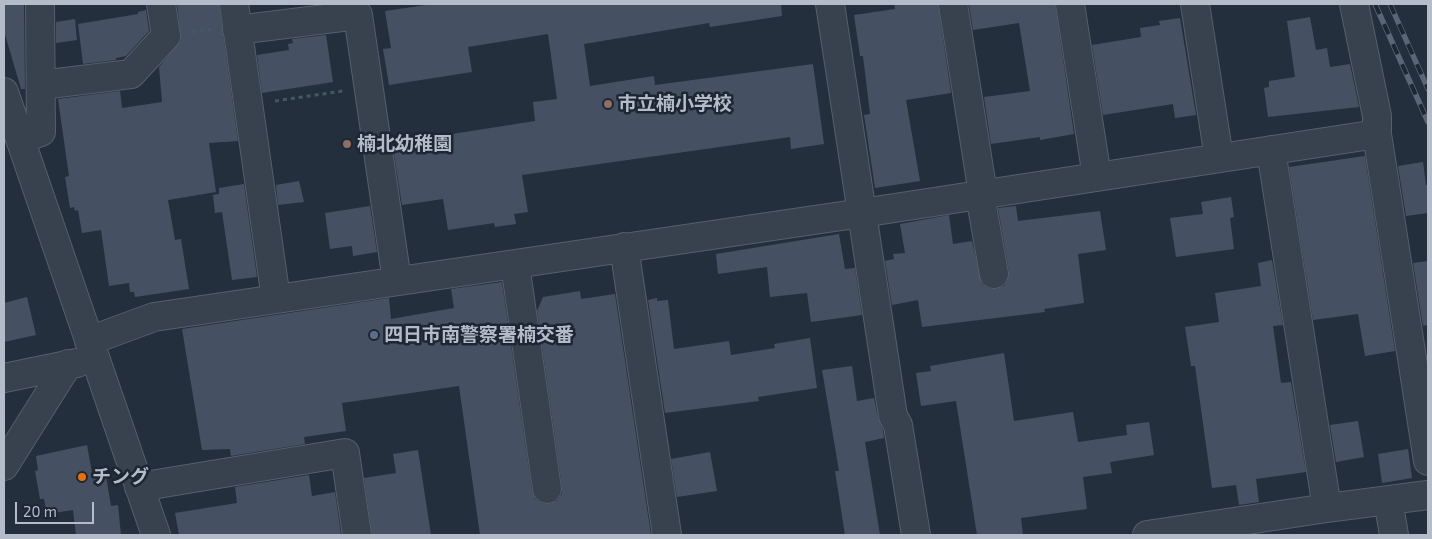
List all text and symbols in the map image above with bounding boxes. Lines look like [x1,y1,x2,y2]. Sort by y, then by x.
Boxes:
place label: 市立楠小学校 [618,93,732,115]
marker: 市立楠小学校 [602,98,614,110]
place label: 楠北幼稚園 [357,133,452,155]
marker: 楠北幼稚園 [341,138,353,150]
place label: 四日市南警察署楠交番 [384,324,574,346]
marker: 四日市南警察署楠交番 [368,329,380,341]
place label: チング [92,466,149,488]
marker: チング [76,471,88,483]
scale bar [18,492,96,524]
text: 20 m [23,502,57,520]

